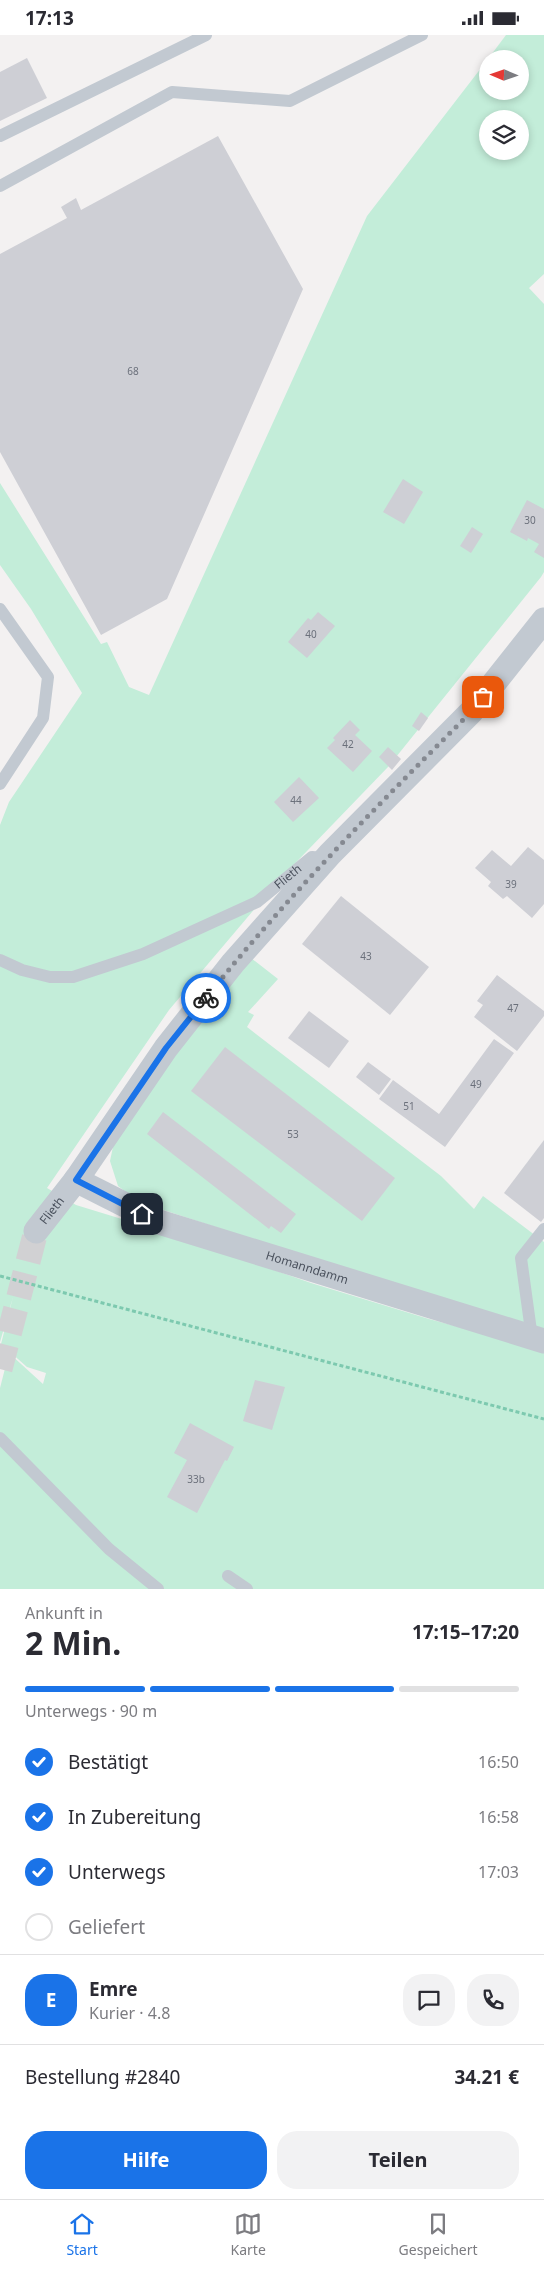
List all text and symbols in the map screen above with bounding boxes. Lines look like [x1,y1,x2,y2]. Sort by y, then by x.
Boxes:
text: 17:13 [25,5,74,31]
north arrow [479,50,529,100]
map controls [479,50,529,160]
button: layers [479,110,529,160]
house number: 68 [127,364,139,378]
house number: 30 [524,513,536,527]
house number: 40 [305,627,317,641]
pin [462,676,504,718]
icon: bag [469,683,497,711]
house number: 42 [342,737,354,751]
house number: 44 [290,793,302,807]
street label: Flieth [270,860,305,893]
house number: 39 [505,877,517,891]
house number: 43 [360,949,372,963]
courier [181,973,231,1023]
icon: bike [192,984,220,1012]
house number: 47 [507,1001,519,1015]
house number: 49 [470,1077,482,1091]
house number: 51 [403,1099,415,1113]
house number: 53 [287,1127,299,1141]
street label: Flieth [35,1193,68,1228]
pin [121,1193,163,1235]
icon: home [128,1200,156,1228]
street label: Homanndamm [264,1247,351,1288]
house number: 33b [187,1472,205,1486]
text: Ankunft in [25,1602,103,1624]
text: 17:15–17:20 [412,1619,519,1645]
text: 2 Min. [25,1621,121,1664]
text: Unterwegs · 90 m [25,1700,157,1722]
icon: check [25,1748,53,1776]
text: Bestätigt [68,1749,148,1775]
text: 16:50 [478,1751,519,1773]
icon: check [25,1803,53,1831]
text: In Zubereitung [68,1804,201,1830]
text: 16:58 [478,1806,519,1828]
icon: check [25,1858,53,1886]
text: Unterwegs [68,1859,166,1885]
text: 17:03 [478,1861,519,1883]
text: Geliefert [68,1914,145,1940]
button: chat [403,1974,455,2026]
button: phone [467,1974,519,2026]
text: Emre [89,1976,138,2002]
text: E [46,1987,56,2013]
text: Kurier · 4.8 [89,2002,170,2024]
text: Bestellung #2840 [25,2064,180,2090]
text: 34.21 € [454,2064,519,2090]
button: Hilfe [25,2131,267,2189]
button: Teilen [277,2131,519,2189]
tab: Start [66,2210,98,2259]
tab: Karte [231,2210,266,2259]
tab: Gespeichert [399,2210,478,2259]

